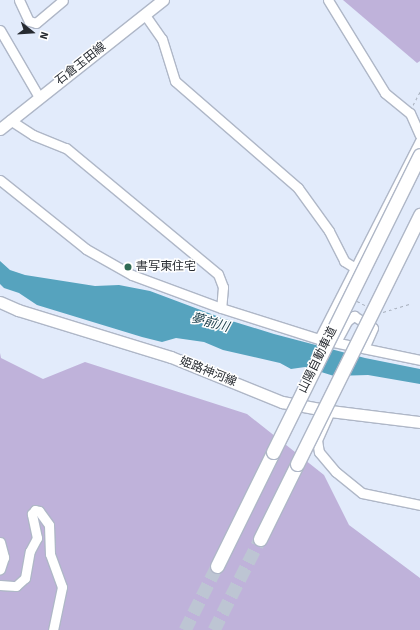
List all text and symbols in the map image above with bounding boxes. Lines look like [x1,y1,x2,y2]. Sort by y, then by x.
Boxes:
north arrow [12,12,52,52]
text: N [36,30,52,41]
street label: 石倉玉田線 [53,40,109,88]
place label: 書写東住宅 [136,260,196,274]
marker: 書写東住宅 [123,262,133,272]
water label: 夢前川 [189,310,231,336]
street label: 山陽自動車道 [296,324,340,396]
street label: 姫路神河線 [177,354,239,390]

